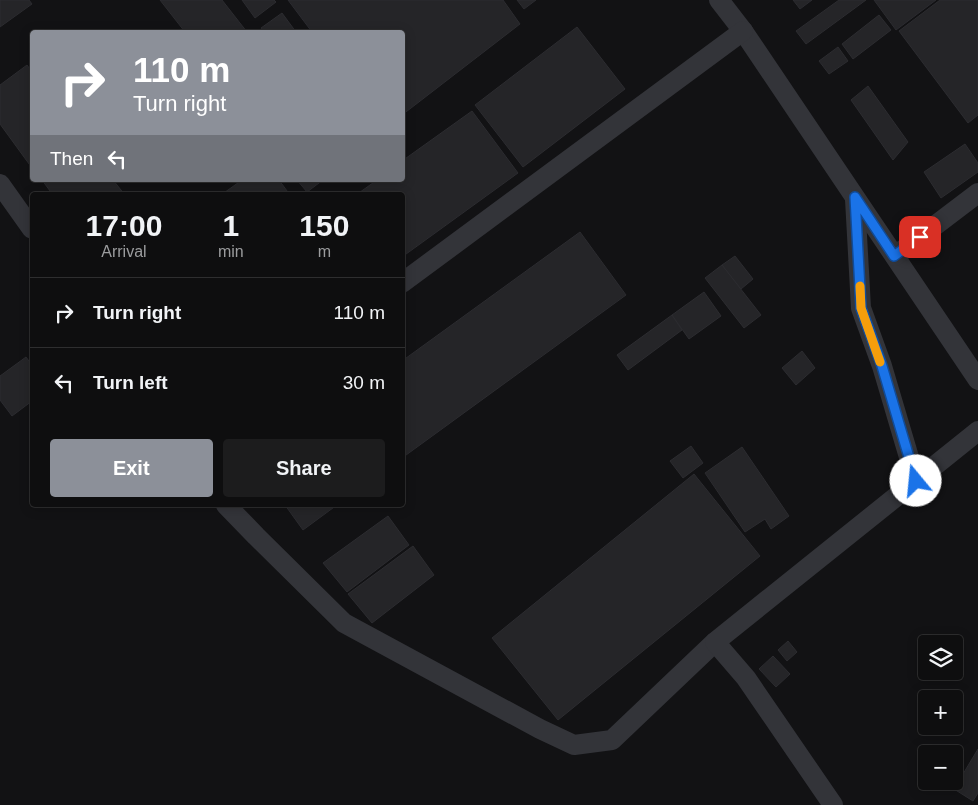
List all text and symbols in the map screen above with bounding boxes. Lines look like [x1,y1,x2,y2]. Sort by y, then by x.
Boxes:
icon: right [50,50,115,115]
text: 110 m [133,50,230,89]
text: Turn right [133,91,226,116]
icon: left [103,145,131,173]
text: Then [50,148,93,169]
text: 17:00 [86,209,162,242]
text: 1 [222,209,239,242]
text: 150 [299,209,349,242]
pin [899,216,941,258]
icon: arrive [906,223,934,251]
text: Arrival [101,243,147,260]
text: min [218,243,244,260]
text: m [318,243,331,260]
icon: right [50,299,78,327]
text: Turn right [93,302,181,323]
text: 110 m [334,302,385,323]
icon: left [50,369,78,397]
text: Turn left [93,372,168,393]
text: 30 m [343,372,385,393]
button: Exit [50,439,213,497]
button: Share [223,439,385,497]
position arrow [889,454,941,506]
map controls [918,635,963,790]
button: layers [918,635,963,680]
button: + [918,690,963,735]
button: − [918,745,963,790]

